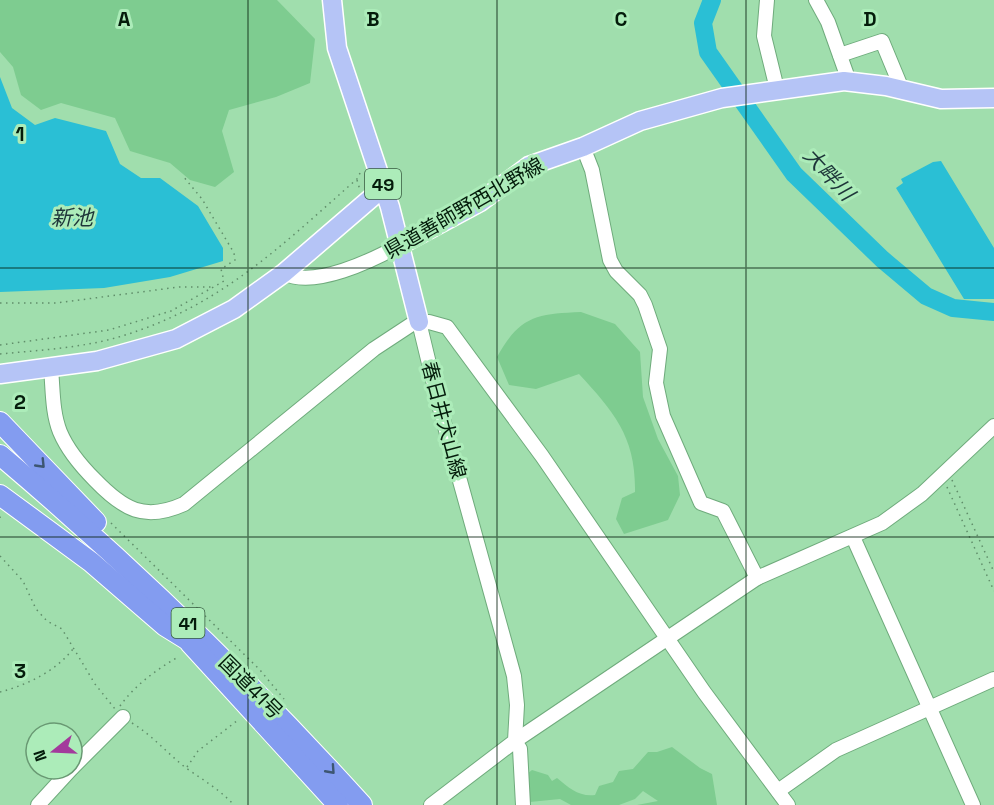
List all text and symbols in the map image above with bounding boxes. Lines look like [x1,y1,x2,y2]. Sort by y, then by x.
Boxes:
text: A [118,6,131,32]
text: B [366,6,380,32]
text: C [615,6,628,32]
text: D [863,6,877,32]
text: 1 [15,121,25,147]
water label: 大畔川 [798,142,862,208]
street label: 県道善師野西北野線 [380,152,548,264]
road number: 49 [365,169,401,199]
water label: 新池 [51,204,95,231]
street label: 春日井犬山線 [416,359,472,481]
text: 2 [14,389,26,415]
one-way arrow [33,457,44,468]
road number: 41 [172,608,204,638]
street label: 国道41号 [213,649,289,725]
text: 3 [14,658,26,684]
north arrow [24,721,84,781]
text: N [29,747,52,764]
one-way arrow [324,764,335,774]

